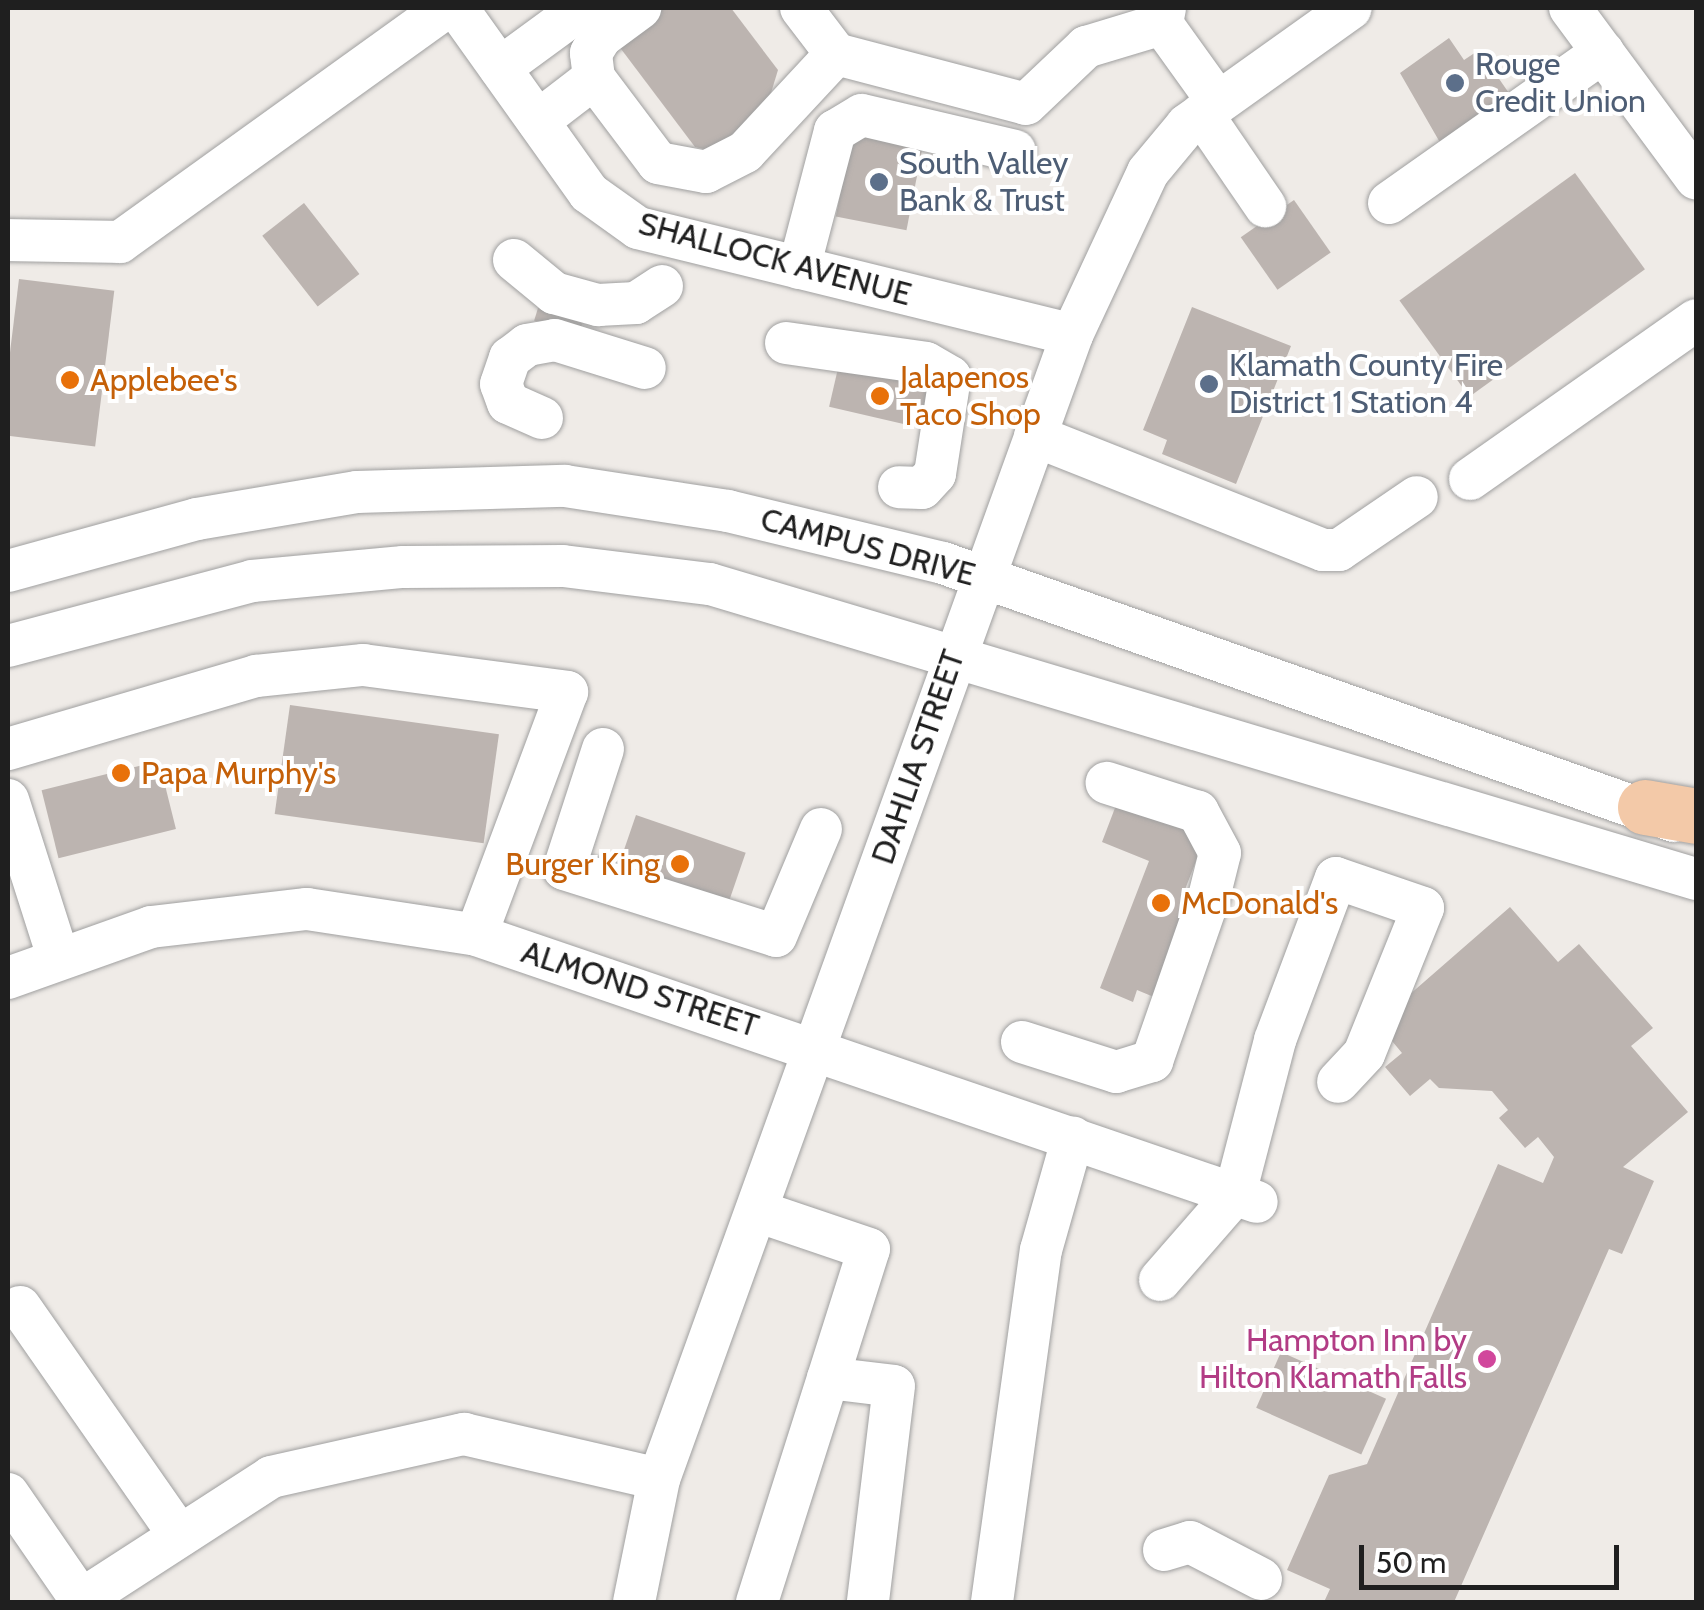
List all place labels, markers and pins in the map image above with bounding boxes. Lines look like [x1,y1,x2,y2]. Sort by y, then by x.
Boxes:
place label: Rouge Credit Union [1475,46,1646,121]
marker: Rouge Credit Union [1444,72,1466,94]
place label: South Valley Bank & Trust [899,145,1068,220]
marker: South Valley Bank & Trust [868,171,890,193]
place label: Klamath County Fire District 1 Station 4 [1229,347,1503,422]
place label: Jalapenos Taco Shop [900,359,1041,434]
place label: Applebee's [90,361,238,399]
marker: Applebee's [59,369,81,391]
marker: Klamath County Fire District 1 Station 4 [1198,373,1220,395]
marker: Jalapenos Taco Shop [869,385,891,407]
place label: Papa Murphy's [141,754,336,792]
marker: Papa Murphy's [110,762,132,784]
place label: Burger King [505,845,660,883]
marker: Burger King [669,853,691,875]
place label: McDonald's [1181,884,1338,922]
marker: McDonald's [1150,892,1172,914]
place label: Hampton Inn by Hilton Klamath Falls [1199,1322,1467,1397]
marker: Hampton Inn by Hilton Klamath Falls [1476,1348,1498,1370]

